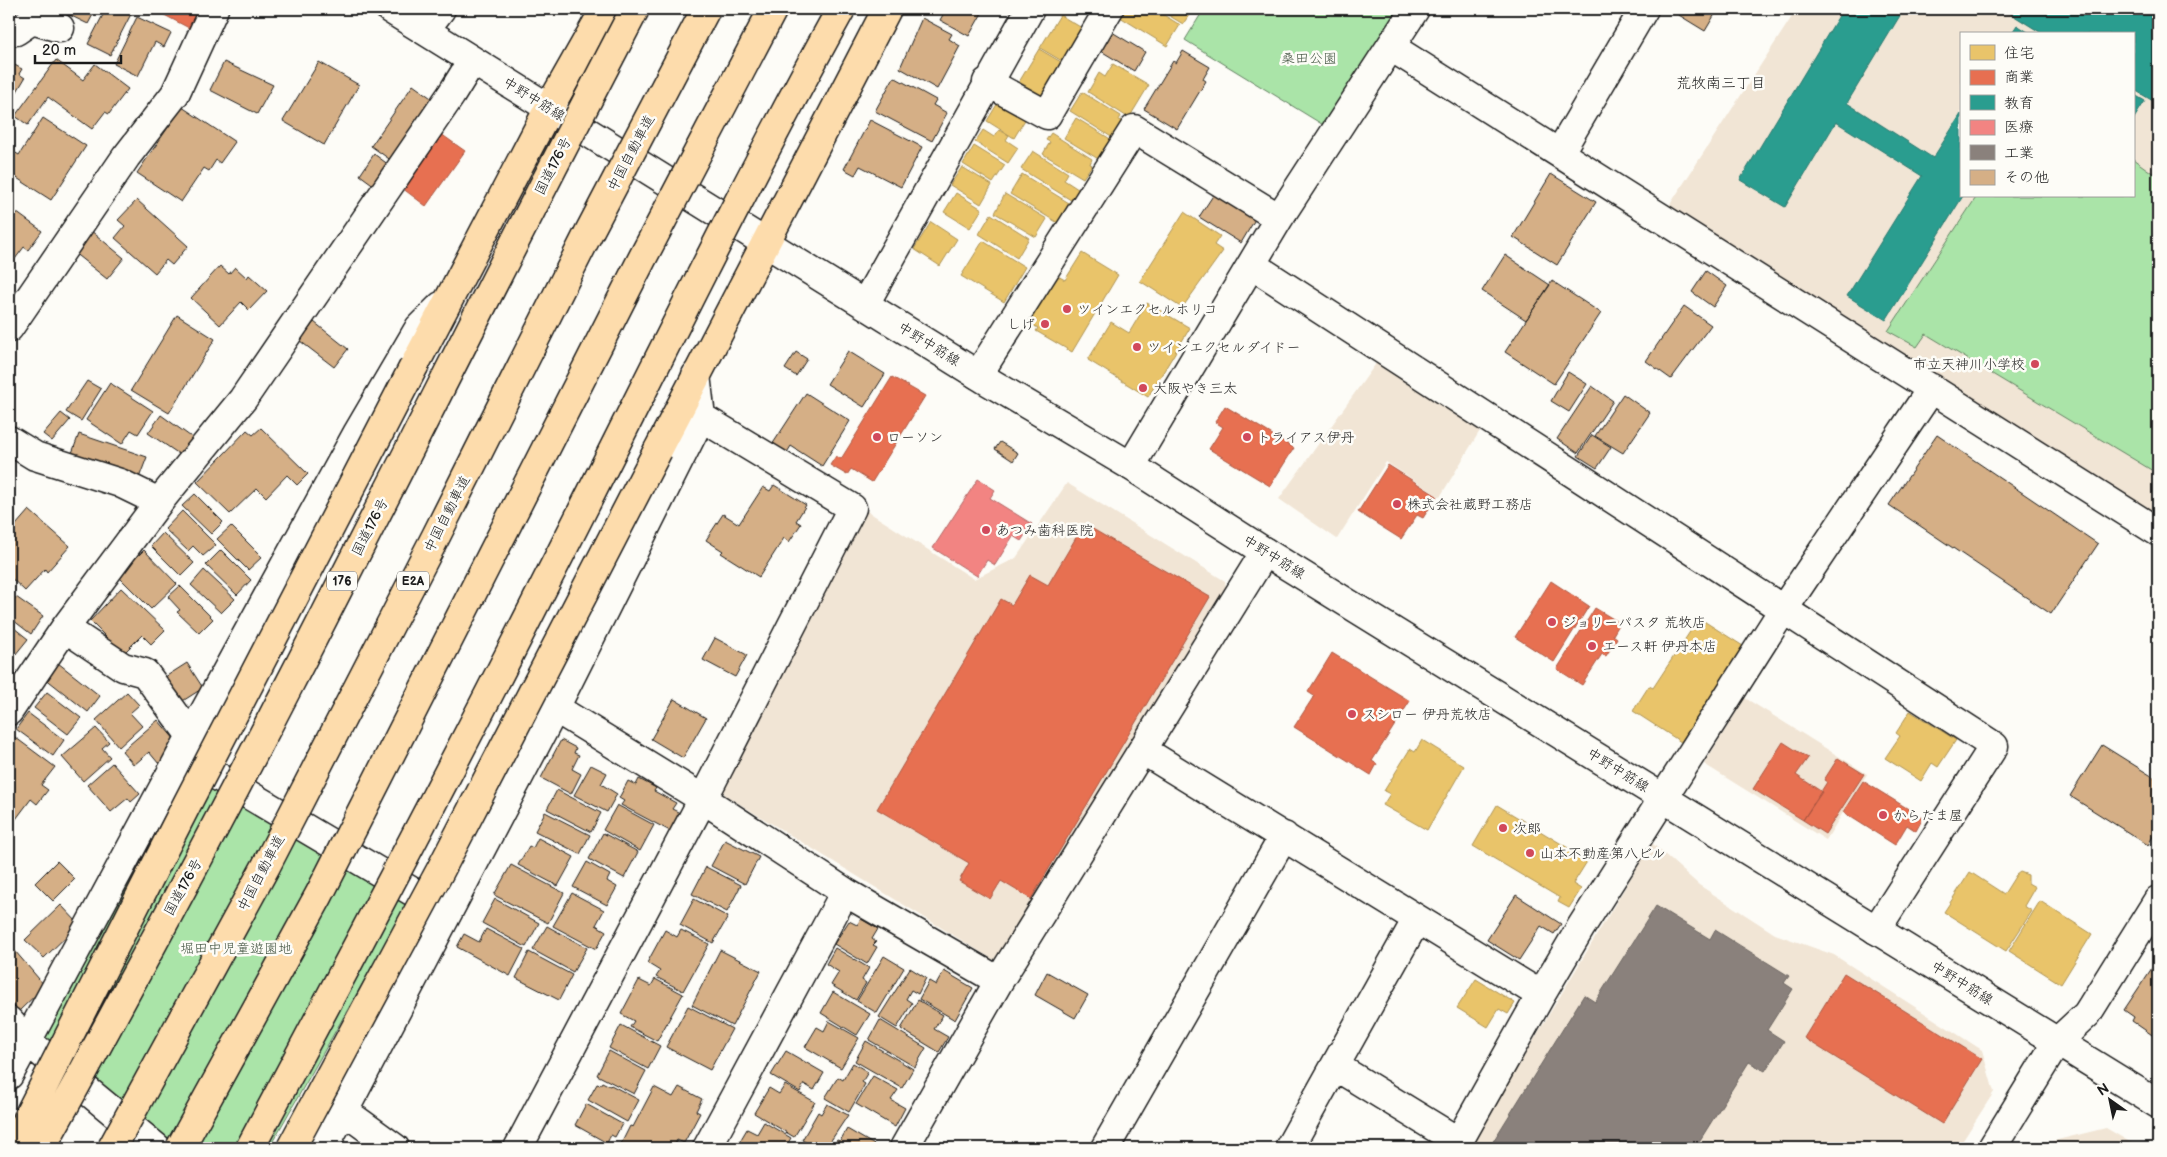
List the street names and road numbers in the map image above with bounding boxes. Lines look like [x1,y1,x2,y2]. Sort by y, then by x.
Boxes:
street label: 中野中筋線 [500,73,568,125]
street label: 中国自動車道 [604,112,658,194]
street label: 国道176号 [531,134,575,198]
street label: 中野中筋線 [895,318,963,370]
street label: 中国自動車道 [420,473,474,555]
street label: 国道176号 [348,495,392,559]
street label: 中野中筋線 [1240,531,1308,583]
road number: 176 [327,572,357,590]
road number: E2A [397,572,429,590]
street label: 中野中筋線 [1584,744,1652,796]
street label: 中国自動車道 [234,832,288,914]
street label: 国道176号 [160,855,206,919]
street label: 中野中筋線 [1928,957,1996,1009]

